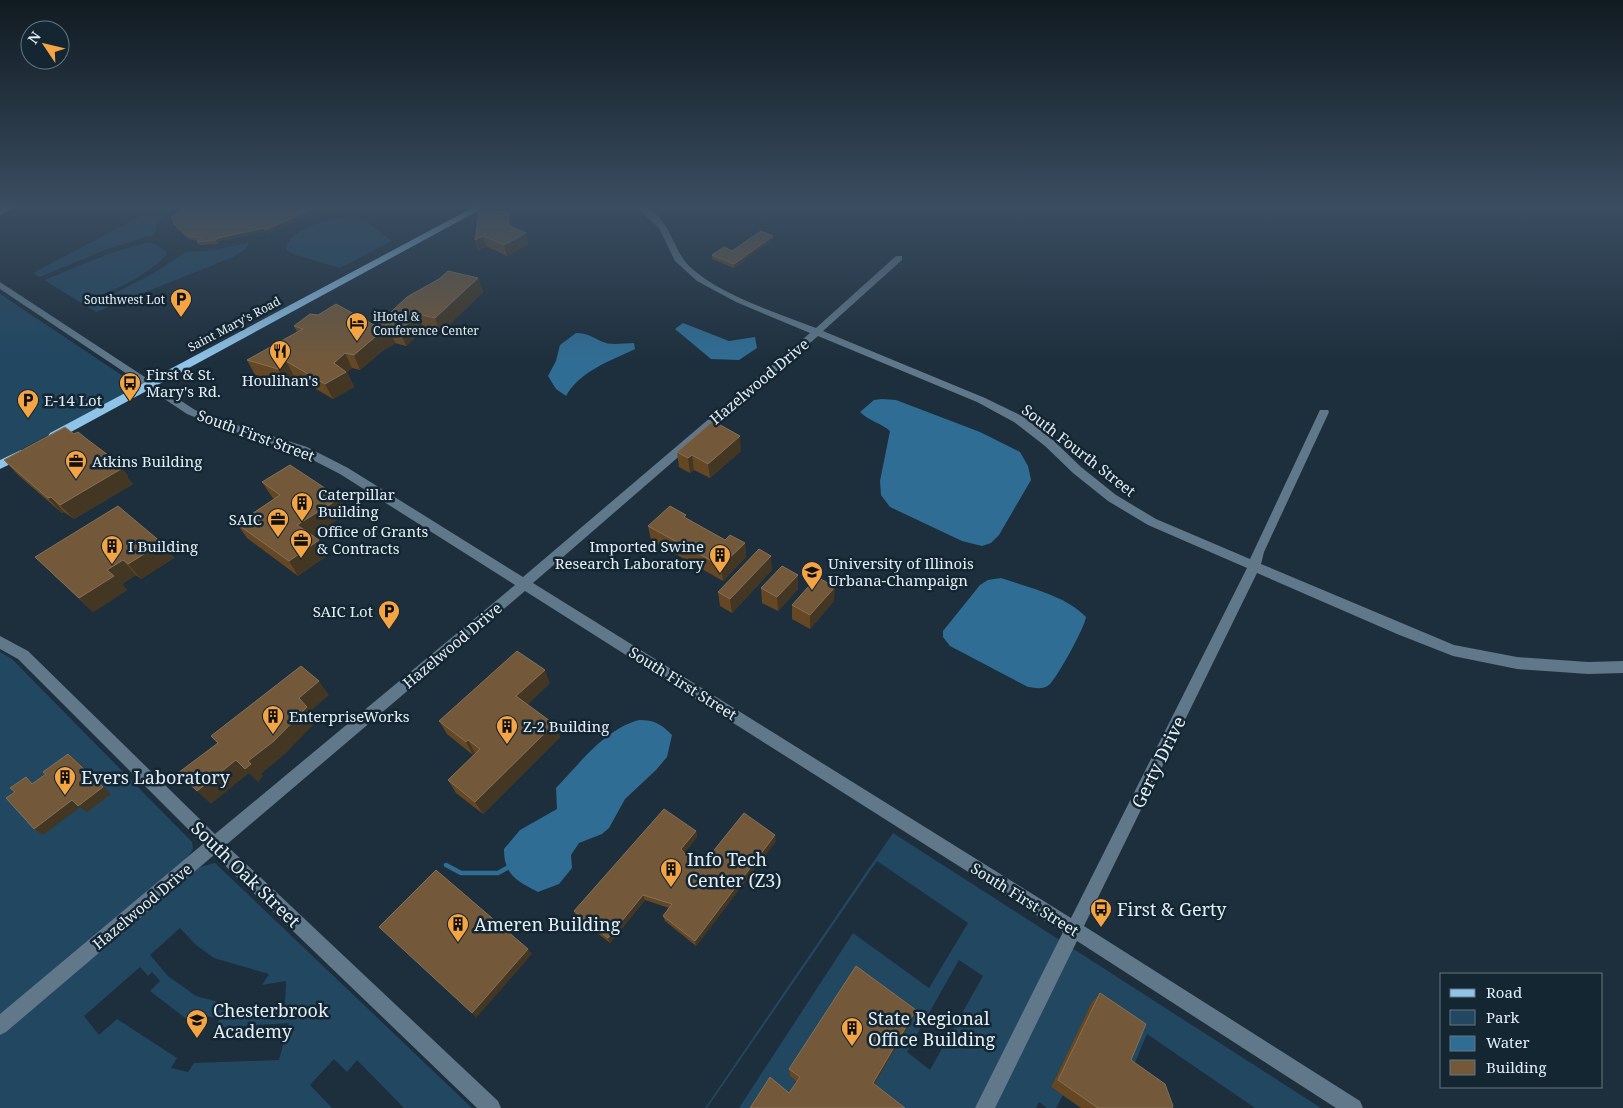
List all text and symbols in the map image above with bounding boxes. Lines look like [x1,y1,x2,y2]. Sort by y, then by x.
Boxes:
north arrow [20,20,70,70]
text: N [23,27,45,47]
parking icon: Southwest Lot [169,287,193,318]
place label: Southwest Lot [84,291,165,308]
street label: Saint Mary's Road [185,292,284,356]
place label: iHotel & Conference Center [373,308,479,339]
hotel icon: iHotel & Conference Center [345,311,369,342]
street label: Hazelwood Drive [705,334,813,428]
restaurant icon: Houlihan's [268,339,292,370]
place label: First & St. Mary's Rd. [146,364,221,401]
place label: Houlihan's [242,370,319,390]
bus stop icon: First & St. Mary's Rd. [118,371,142,402]
parking icon: E-14 Lot [16,388,40,419]
place label: E-14 Lot [44,390,102,410]
street label: South Fourth Street [1018,399,1140,501]
street label: South First Street [195,404,317,466]
office icon: Atkins Building [64,449,88,480]
place label: Atkins Building [92,451,202,471]
place label: Caterpillar Building [318,484,395,521]
building icon: Caterpillar Building [290,491,314,522]
office icon: SAIC [266,507,290,538]
place label: SAIC [229,509,262,529]
place label: Office of Grants & Contracts [317,521,428,558]
office icon: Office of Grants & Contracts [289,528,313,559]
building icon: I Building [100,534,124,565]
place label: I Building [128,536,198,556]
place label: Imported Swine Research Laboratory [555,536,705,573]
building icon: Imported Swine Research Laboratory [708,543,732,574]
place label: University of Illinois Urbana-Champaign [828,553,974,590]
school or university icon: University of Illinois Urbana-Champaign [800,560,824,591]
street label: Hazelwood Drive [398,598,506,692]
parking icon: SAIC Lot [377,599,401,630]
place label: SAIC Lot [313,601,373,621]
street label: South First Street [625,642,741,724]
building icon: EnterpriseWorks [261,704,285,735]
place label: EnterpriseWorks [289,706,410,726]
street label: Gerty Drive [1125,712,1191,812]
building icon: Z-2 Building [495,714,519,745]
place label: Z-2 Building [523,716,609,736]
building icon: Evers Laboratory [53,765,77,796]
place label: Evers Laboratory [81,765,231,789]
street label: South Oak Street [186,816,306,932]
place label: Info Tech Center (Z3) [687,847,782,892]
building icon: Info Tech Center (Z3) [659,857,683,888]
street label: South First Street [967,858,1083,940]
street label: Hazelwood Drive [88,859,196,953]
bus stop icon: First & Gerty [1089,897,1113,928]
place label: First & Gerty [1117,897,1227,921]
building icon: Ameren Building [446,912,470,943]
place label: Ameren Building [474,912,621,936]
legend [1440,973,1603,1088]
text: Road [1486,982,1522,1002]
place label: Chesterbrook Academy [213,998,329,1043]
place label: State Regional Office Building [868,1006,996,1051]
text: Park [1486,1007,1520,1027]
school or university icon: Chesterbrook Academy [185,1008,209,1039]
building icon: State Regional Office Building [840,1016,864,1047]
text: Water [1486,1032,1529,1052]
text: Building [1486,1057,1547,1077]

